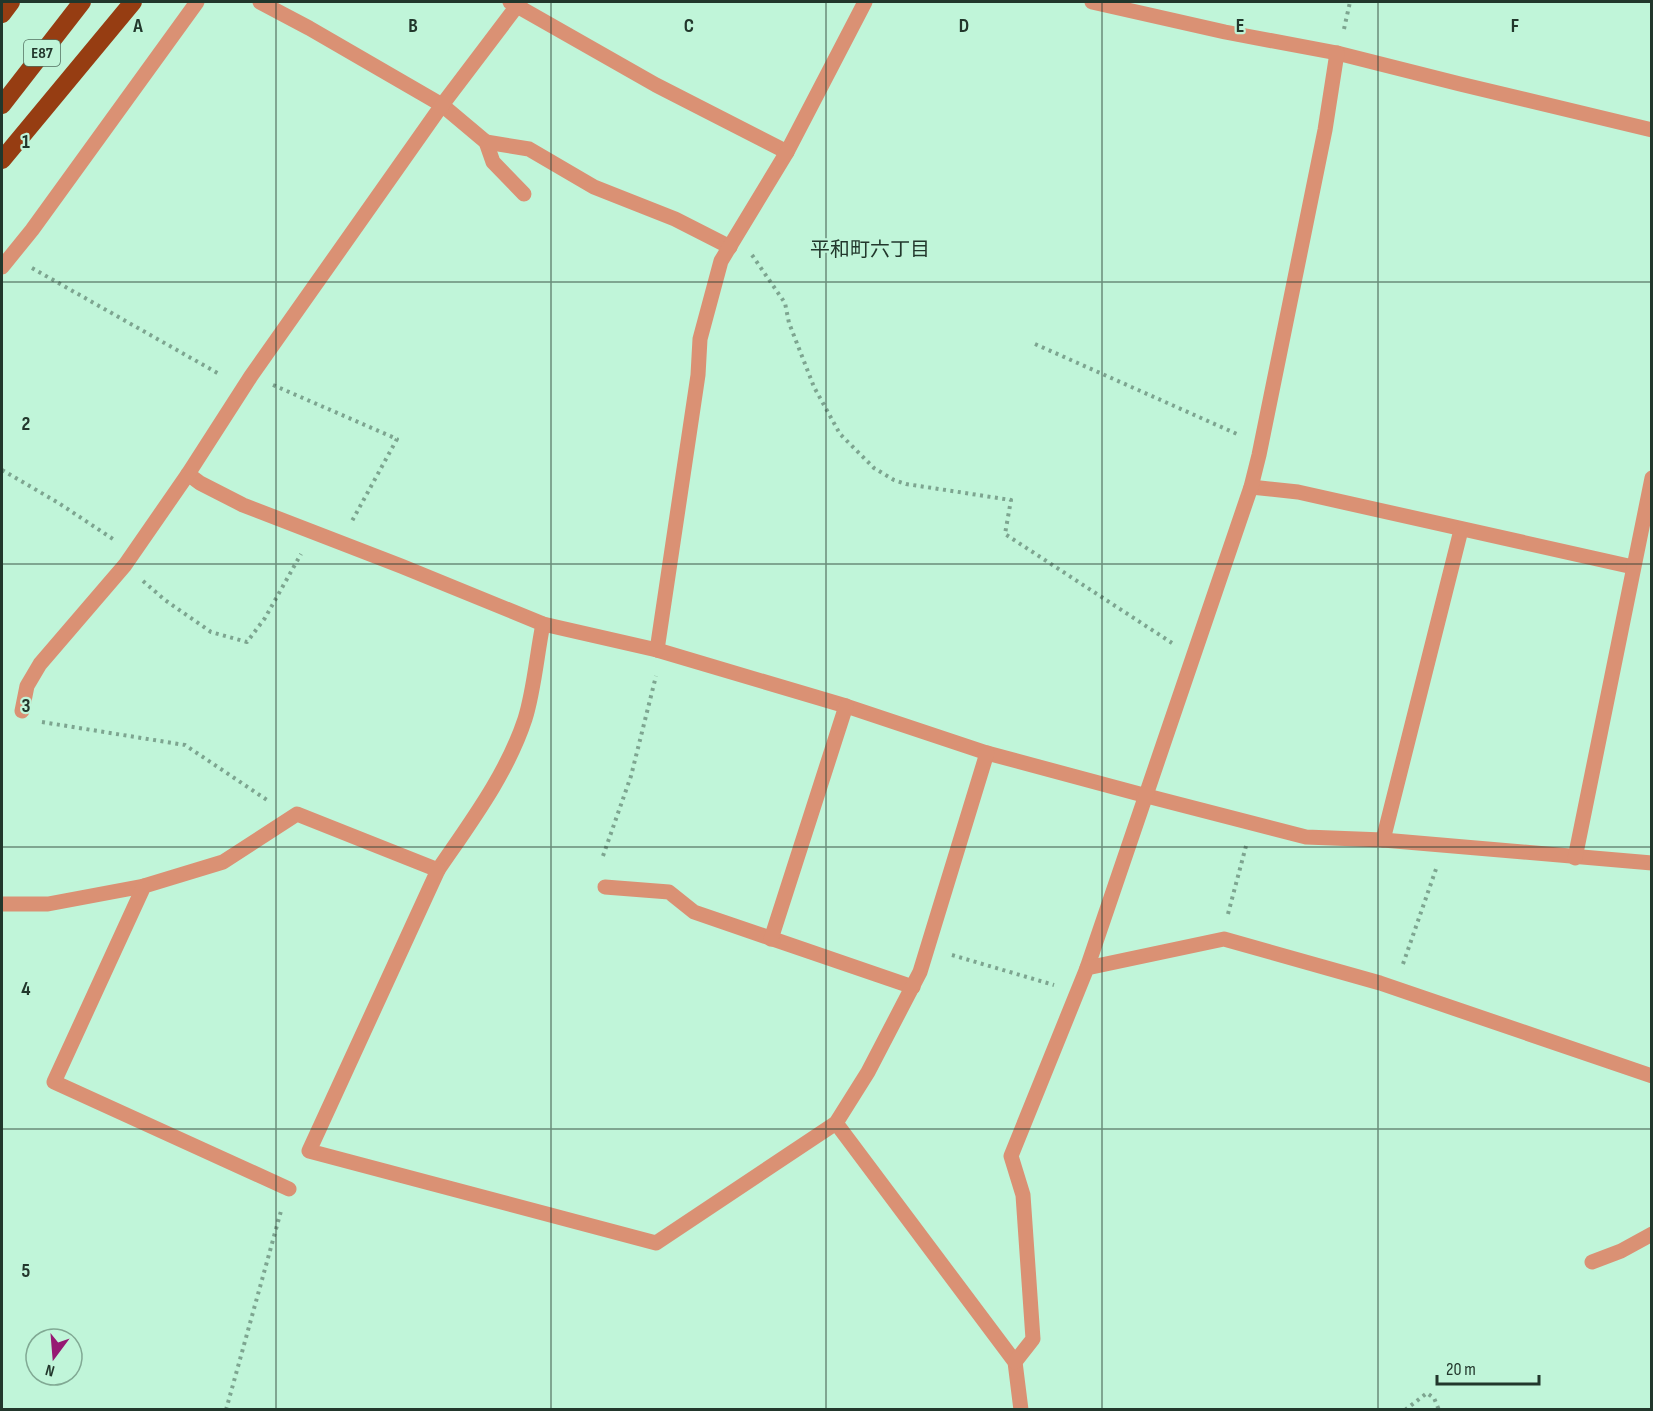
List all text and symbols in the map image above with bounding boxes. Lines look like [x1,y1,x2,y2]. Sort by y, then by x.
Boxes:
text: A [132,14,143,38]
text: B [408,14,418,38]
text: C [684,14,694,38]
text: D [959,14,969,38]
text: E [1236,14,1244,38]
text: F [1511,14,1519,38]
road number: E87 [24,40,60,66]
text: 1 [22,130,30,154]
district label: 平和町六丁目 [810,238,930,262]
text: 2 [22,412,30,436]
text: 3 [22,694,31,718]
text: 4 [21,977,31,1001]
text: 5 [22,1259,31,1283]
north arrow [24,1327,84,1387]
scale bar [1437,1348,1539,1386]
text: 20 m [1446,1359,1476,1380]
text: N [44,1360,57,1380]

